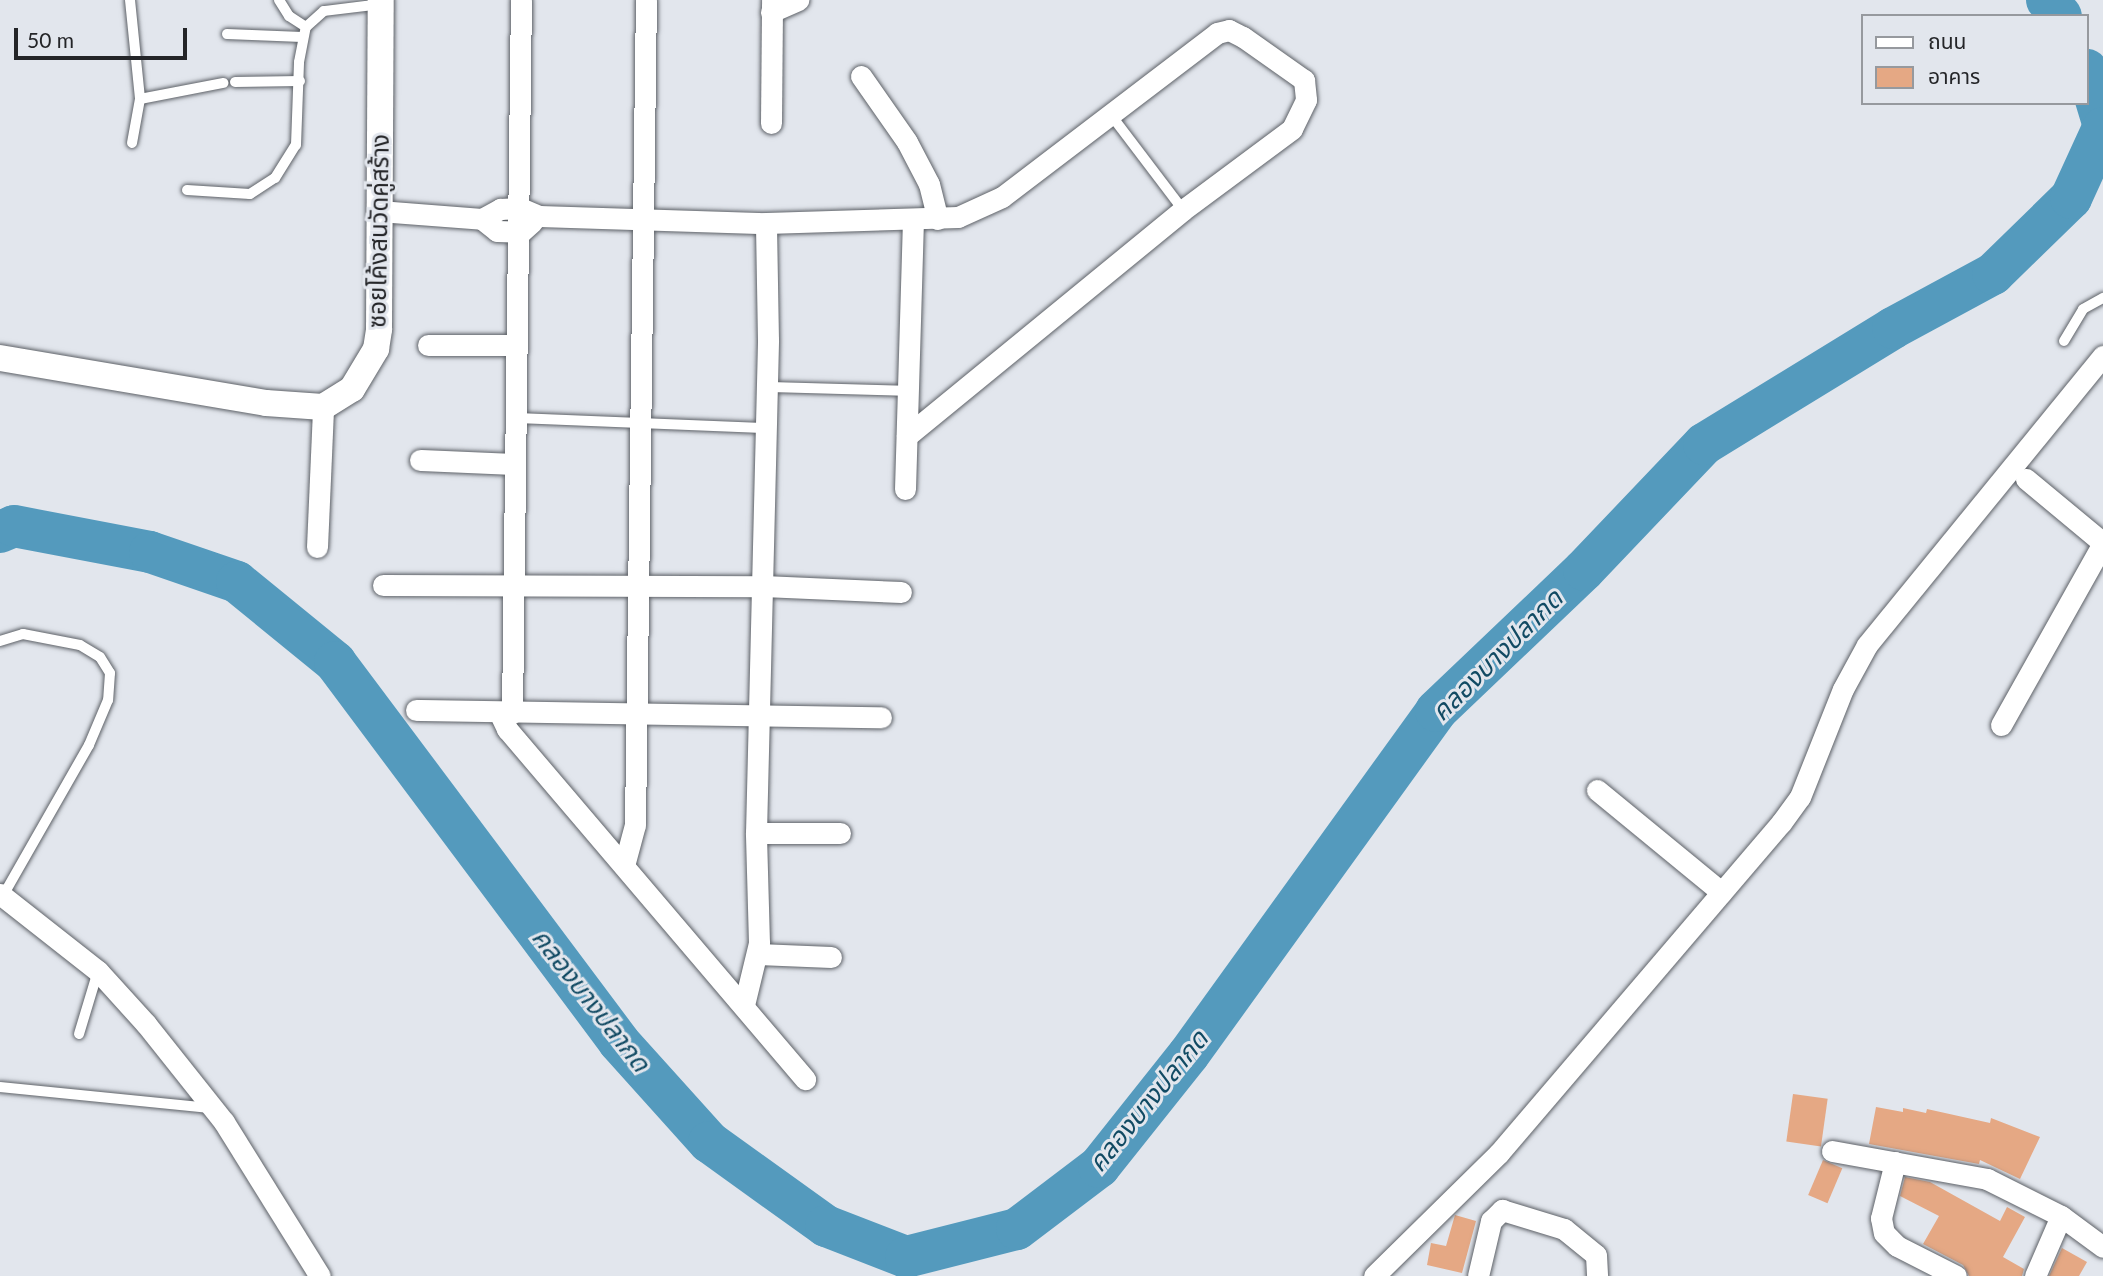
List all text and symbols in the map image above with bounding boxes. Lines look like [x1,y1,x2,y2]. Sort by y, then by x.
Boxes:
scale bar [18,14,191,58]
legend [1862,14,2089,105]
text: 50 m [27,27,74,52]
text: ถนน [1928,28,1966,53]
text: อาคาร [1928,63,1980,88]
street label: ซอยโค้งสนวัดคู่สร้าง [362,134,394,328]
water label: คลองบางปลากด [1425,583,1569,727]
water label: คลองบางปลากด [526,922,656,1078]
water label: คลองบางปลากด [1082,1024,1214,1178]

